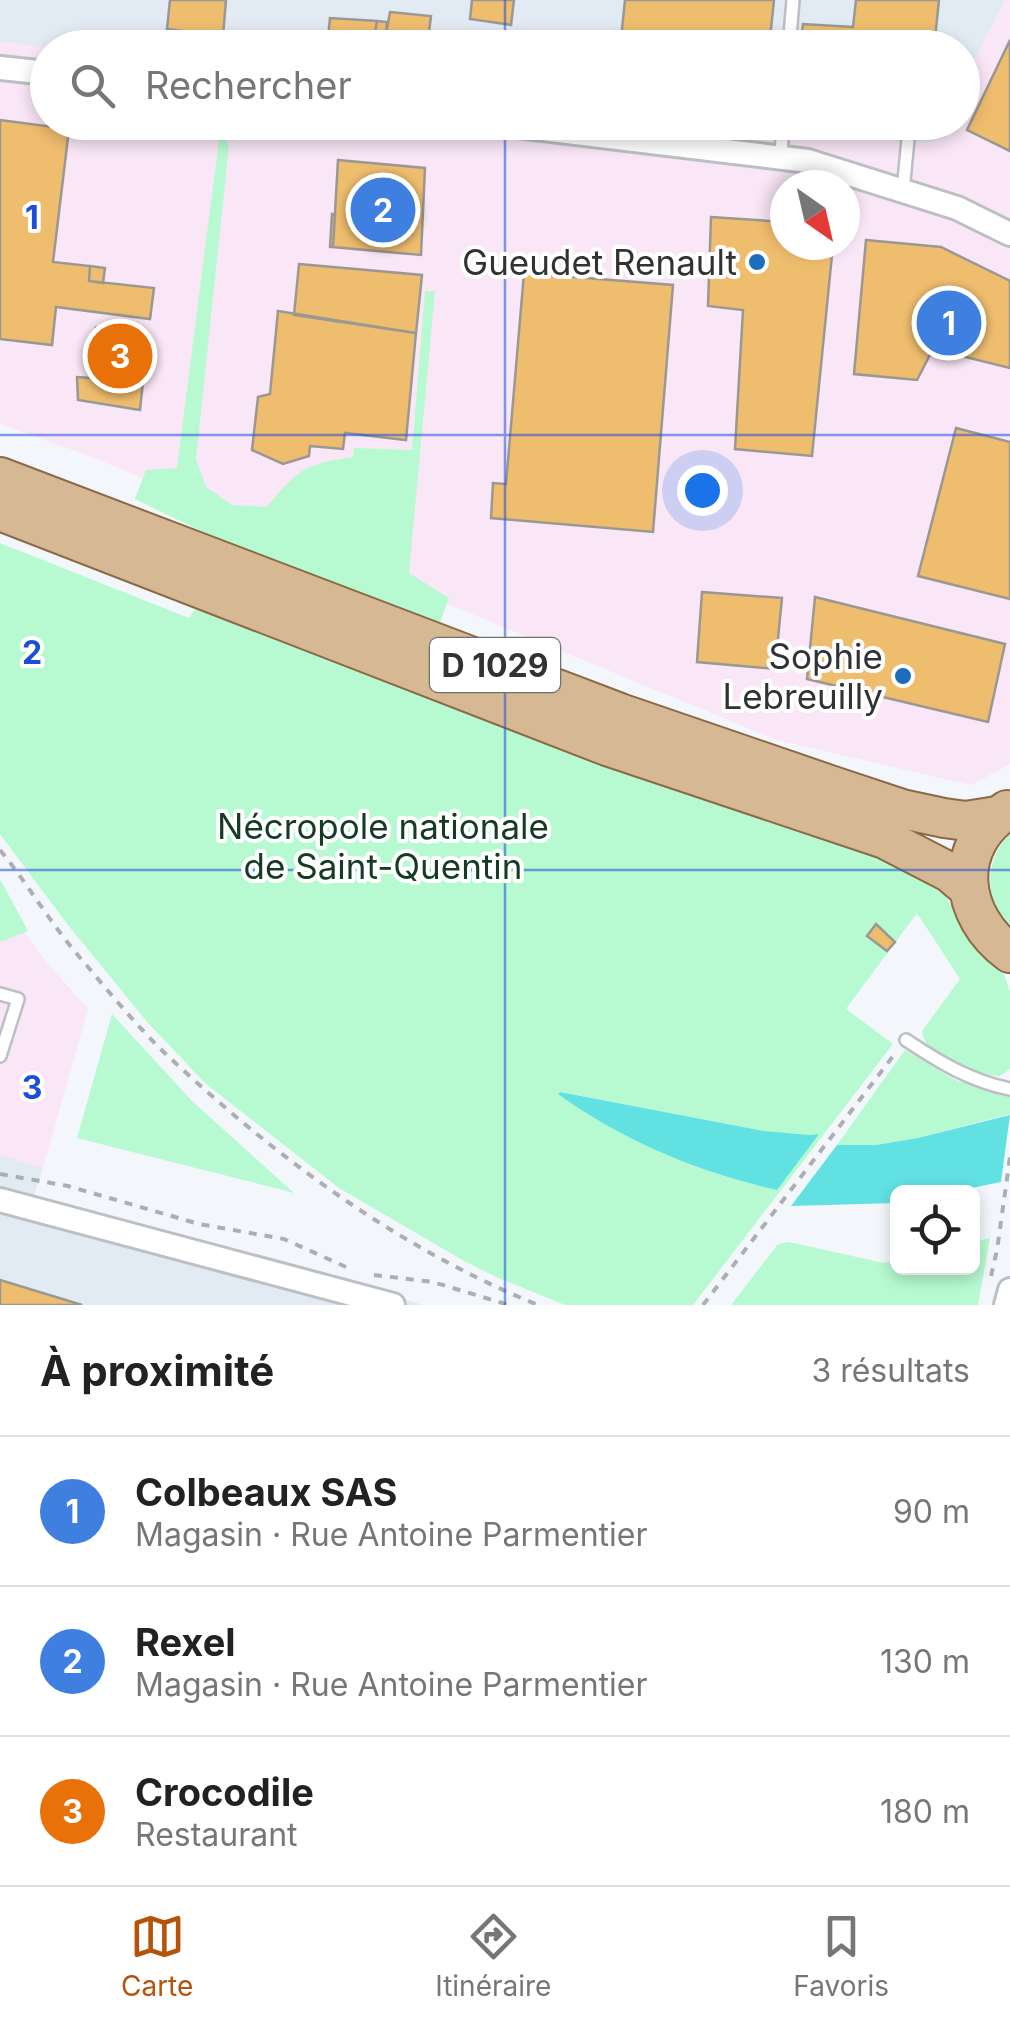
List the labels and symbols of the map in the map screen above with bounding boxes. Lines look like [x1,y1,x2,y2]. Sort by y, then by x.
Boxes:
north arrow [770,170,860,260]
pin: 2 [350,172,416,248]
text: 1 [25,198,39,237]
place label: Gueudet Renault [462,241,737,283]
marker: Gueudet Renault [746,251,768,273]
pin: 1 [916,286,982,360]
pin: 3 [88,318,152,394]
your location [677,465,728,516]
text: 2 [22,633,42,672]
place label: Sophie Lebreuilly [722,635,883,717]
road number: D 1029 [430,638,560,692]
marker: Sophie Lebreuilly [892,665,914,687]
park label: Nécropole nationale de Saint-Quentin [217,805,549,887]
text: 3 [22,1068,42,1107]

